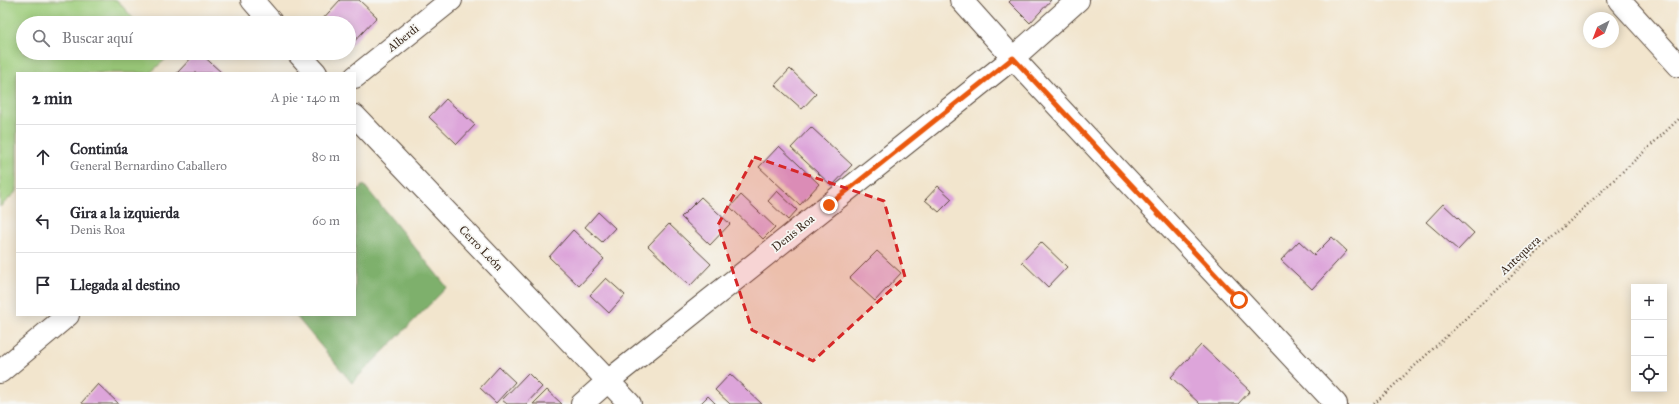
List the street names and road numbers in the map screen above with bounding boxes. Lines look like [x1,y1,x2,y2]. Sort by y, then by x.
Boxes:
street label: Alberdi [384,21,422,55]
street label: Denis Roa [769,211,818,254]
street label: Cerro León [456,223,506,274]
street label: Antequera [1496,232,1545,279]

